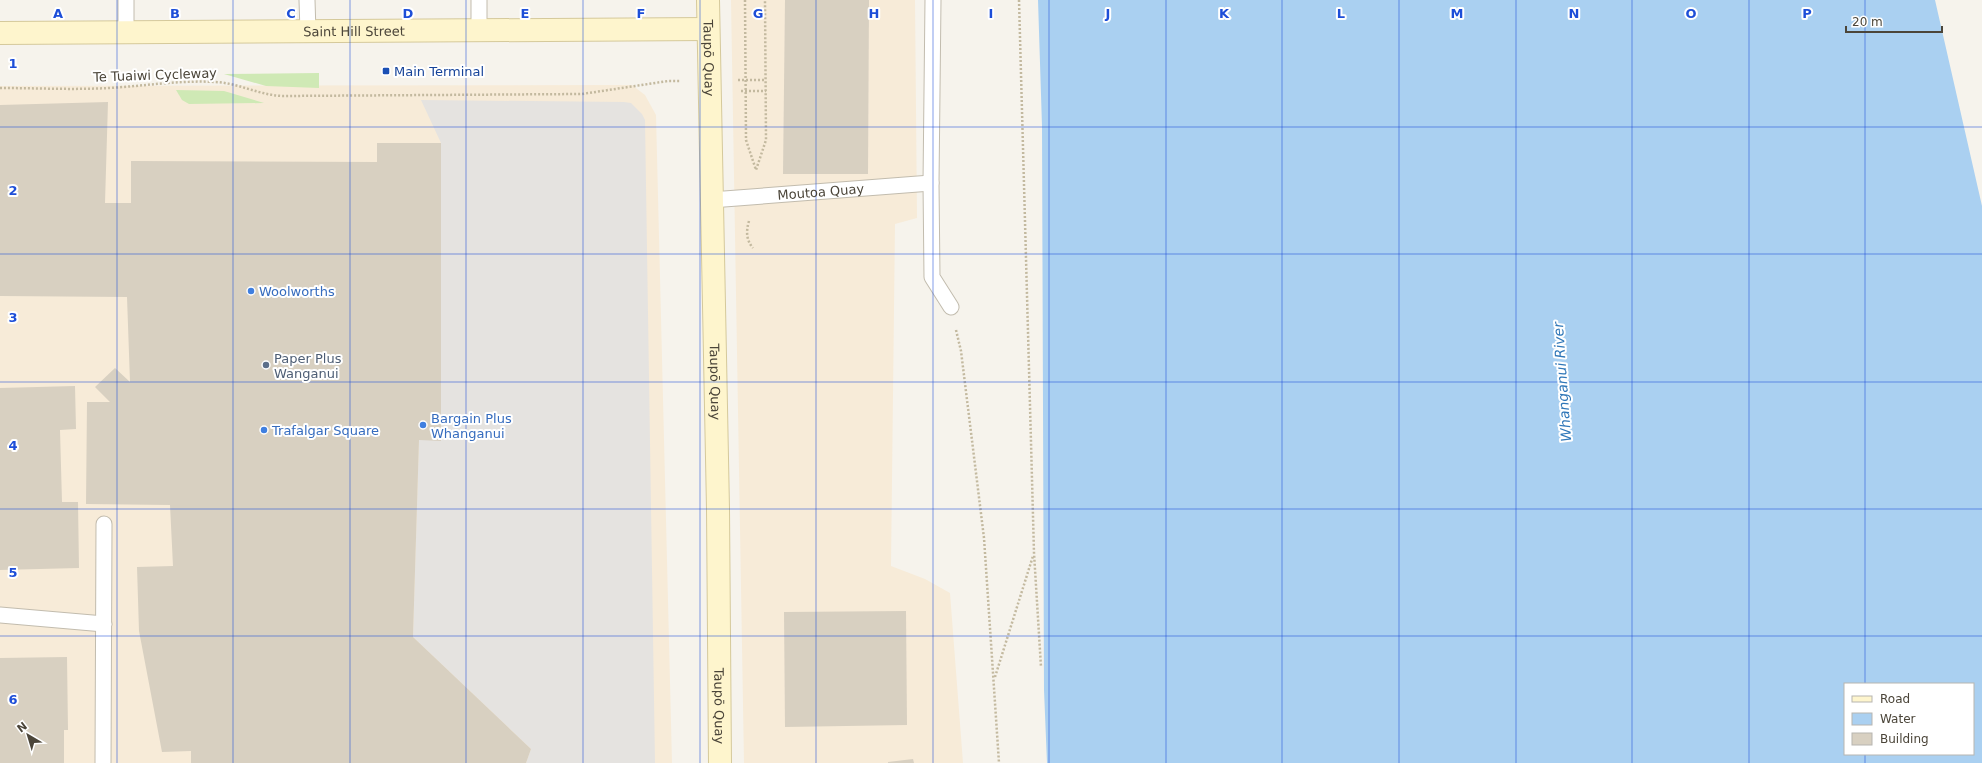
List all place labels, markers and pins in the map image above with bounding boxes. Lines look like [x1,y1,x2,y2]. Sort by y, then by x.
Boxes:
place label: Main Terminal [394,64,484,79]
marker: Main Terminal [381,66,391,76]
place label: Woolworths [259,284,335,299]
marker: Woolworths [246,286,256,296]
place label: Paper Plus Wanganui [274,351,342,381]
marker: Paper Plus Wanganui [261,360,271,370]
place label: Bargain Plus Whanganui [431,411,512,441]
marker: Bargain Plus Whanganui [418,420,428,430]
place label: Trafalgar Square [271,423,379,438]
marker: Trafalgar Square [259,425,269,435]

